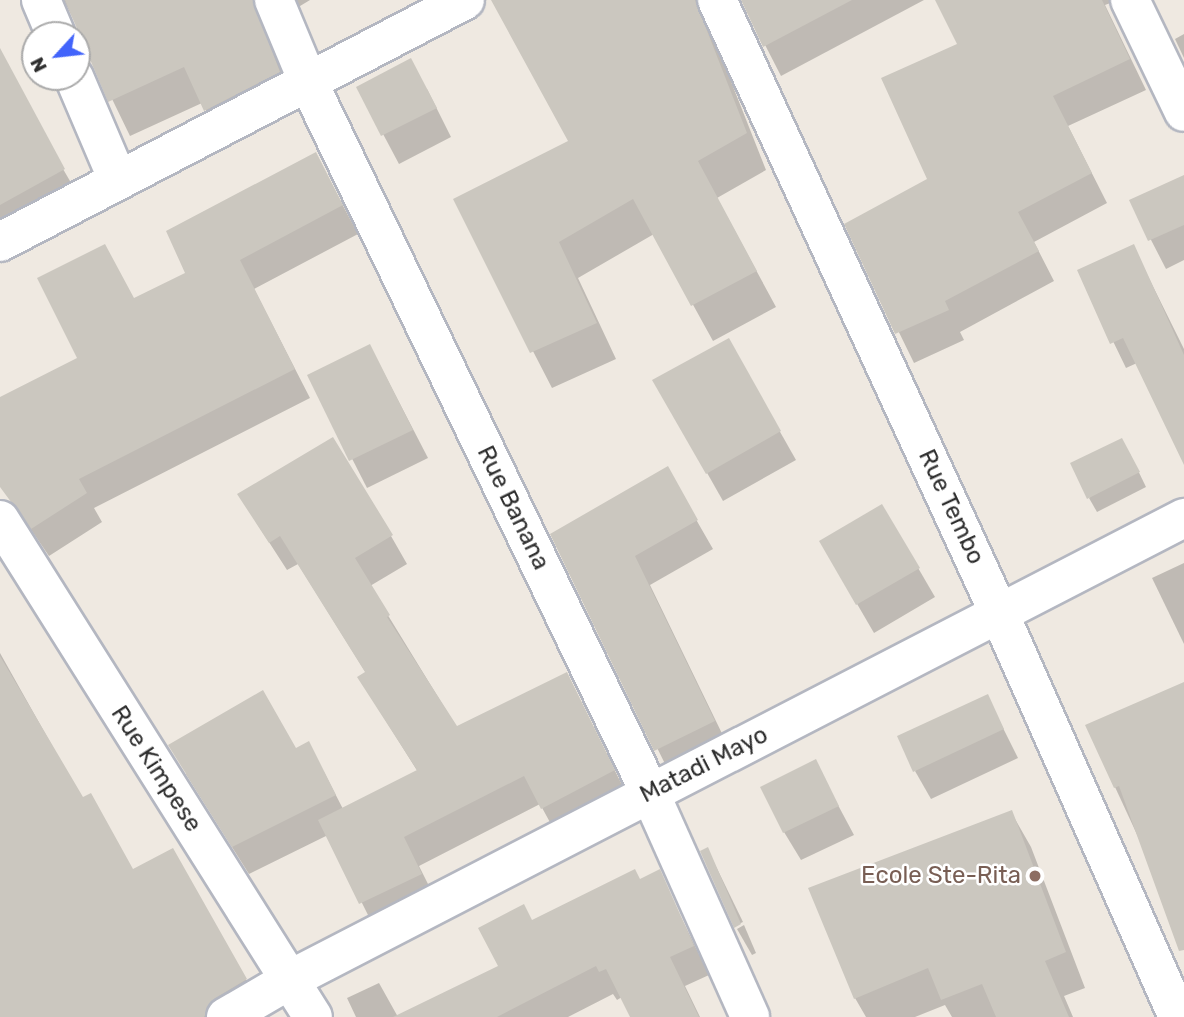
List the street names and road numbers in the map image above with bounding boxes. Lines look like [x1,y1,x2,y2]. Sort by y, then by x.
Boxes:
street label: Rue Banana [471,441,555,575]
street label: Rue Tembo [912,445,990,569]
street label: Rue Kimpese [105,701,207,837]
street label: Matadi Mayo [635,721,773,809]

